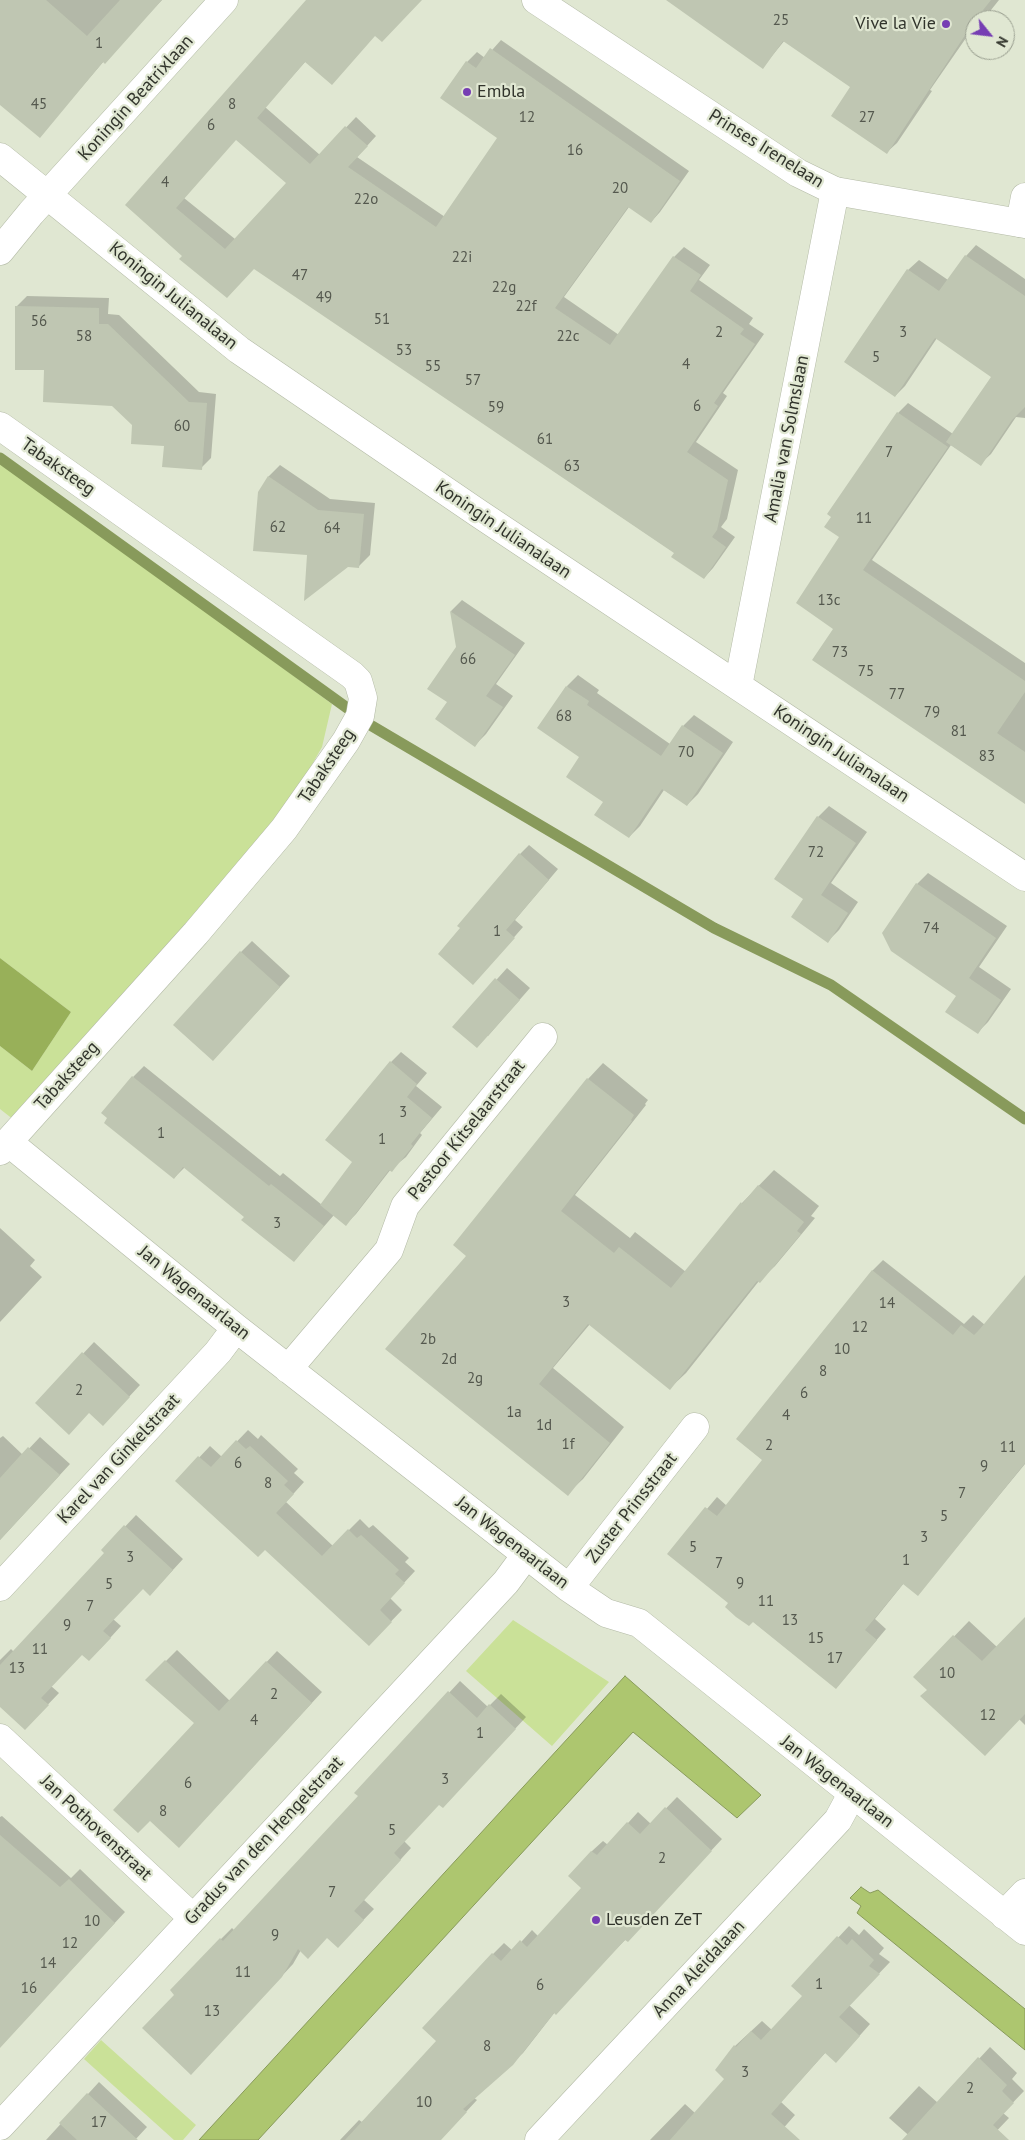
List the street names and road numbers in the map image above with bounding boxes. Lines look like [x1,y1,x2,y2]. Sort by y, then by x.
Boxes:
street label: Koningin Beatrixlaan [74,31,198,165]
street label: Prinses Irenelaan [704,105,828,193]
street label: Koningin Julianalaan [104,238,242,354]
street label: Amalia van Solmslaan [760,354,814,524]
street label: Tabaksteeg [17,434,99,500]
street label: Koningin Julianalaan [431,477,575,583]
street label: Koningin Julianalaan [769,701,913,807]
street label: Tabaksteeg [294,725,360,807]
street label: Tabaksteeg [30,1037,104,1115]
street label: Pastoor Kitselaarstraat [404,1056,530,1204]
street label: Jan Wagenaarlaan [134,1241,254,1345]
street label: Karel van Ginkelstraat [53,1390,185,1528]
street label: Zuster Prinsstraat [582,1448,682,1568]
street label: Jan Wagenaarlaan [451,1492,573,1594]
street label: Jan Wagenaarlaan [776,1731,898,1833]
street label: Gradus van den Hengelstraat [180,1752,348,1930]
street label: Jan Pothovenstraat [36,1771,156,1885]
street label: Anna Aleidalaan [648,1916,750,2022]

